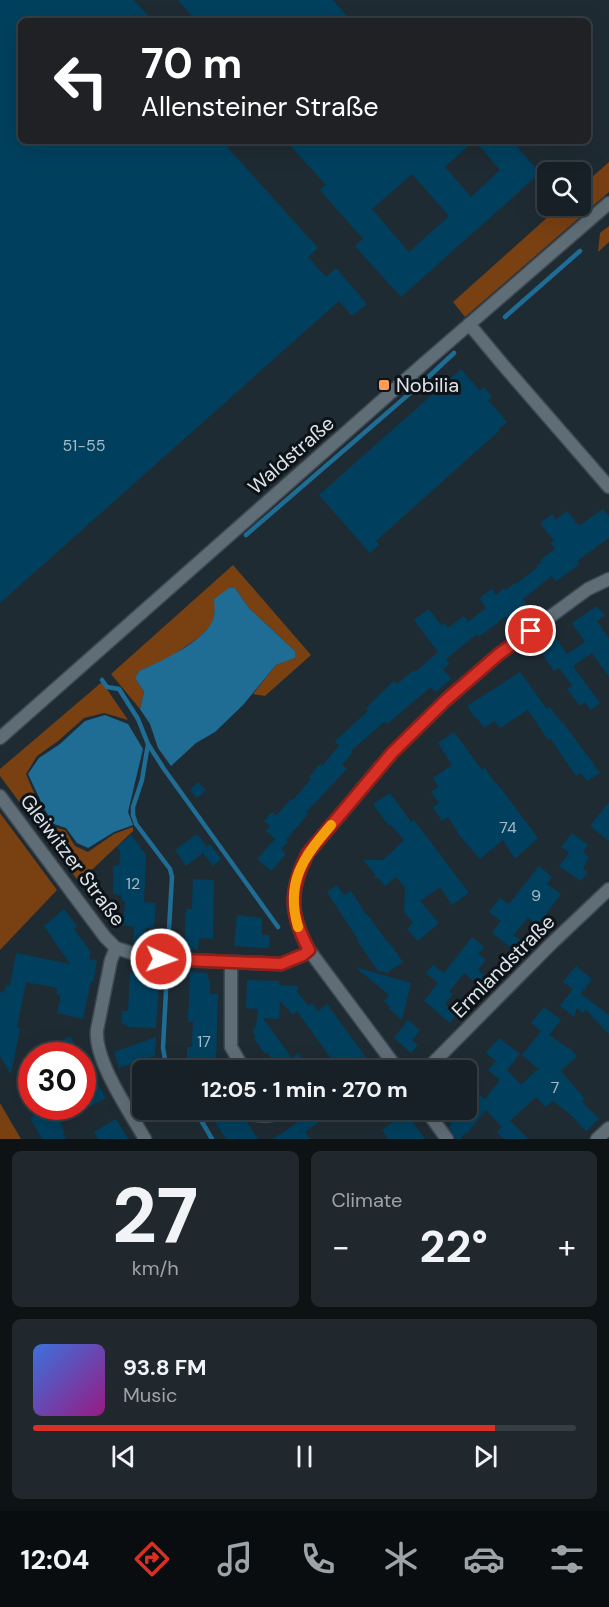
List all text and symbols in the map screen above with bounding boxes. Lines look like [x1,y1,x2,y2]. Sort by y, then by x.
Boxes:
text: 70 m [141,36,242,91]
icon: left [42,42,120,120]
text: Allensteiner Straße [141,89,379,124]
map controls [537,162,591,216]
button: search [537,162,591,216]
place label: Nobilia [396,372,459,398]
marker: Nobilia [377,378,391,392]
street label: Waldstraße [242,410,340,500]
house number: 51-55 [63,435,105,456]
pin [505,605,556,656]
icon: arrive [514,614,547,647]
street label: Gleiwitzer Straße [15,789,131,931]
house number: 74 [499,817,517,838]
house number: 12 [126,873,140,894]
house number: 9 [531,885,541,906]
street label: Ermlandstraße [446,909,560,1023]
position arrow [129,927,193,991]
house number: 17 [197,1031,211,1052]
speed limit sign: 30 [18,1042,96,1120]
text: 12:05 · 1 min · 270 m [201,1075,408,1104]
house number: 7 [551,1077,559,1098]
text: 27 [112,1165,198,1266]
text: Climate [332,1187,402,1213]
text: 22° [420,1217,488,1276]
text: − [332,1225,350,1268]
text: + [558,1225,576,1268]
text: km/h [132,1255,179,1281]
text: 93.8 FM [123,1353,206,1382]
text: Music [123,1382,178,1408]
icon: previous [107,1440,140,1473]
icon: pause [288,1440,321,1473]
icon: next [469,1440,502,1473]
icon: directions [131,1538,173,1580]
icon: music [214,1538,256,1580]
icon: phone [297,1538,339,1580]
icon: climate [380,1538,422,1580]
icon: car [463,1538,505,1580]
icon: filters [546,1538,588,1580]
text: 12:04 [21,1542,89,1577]

